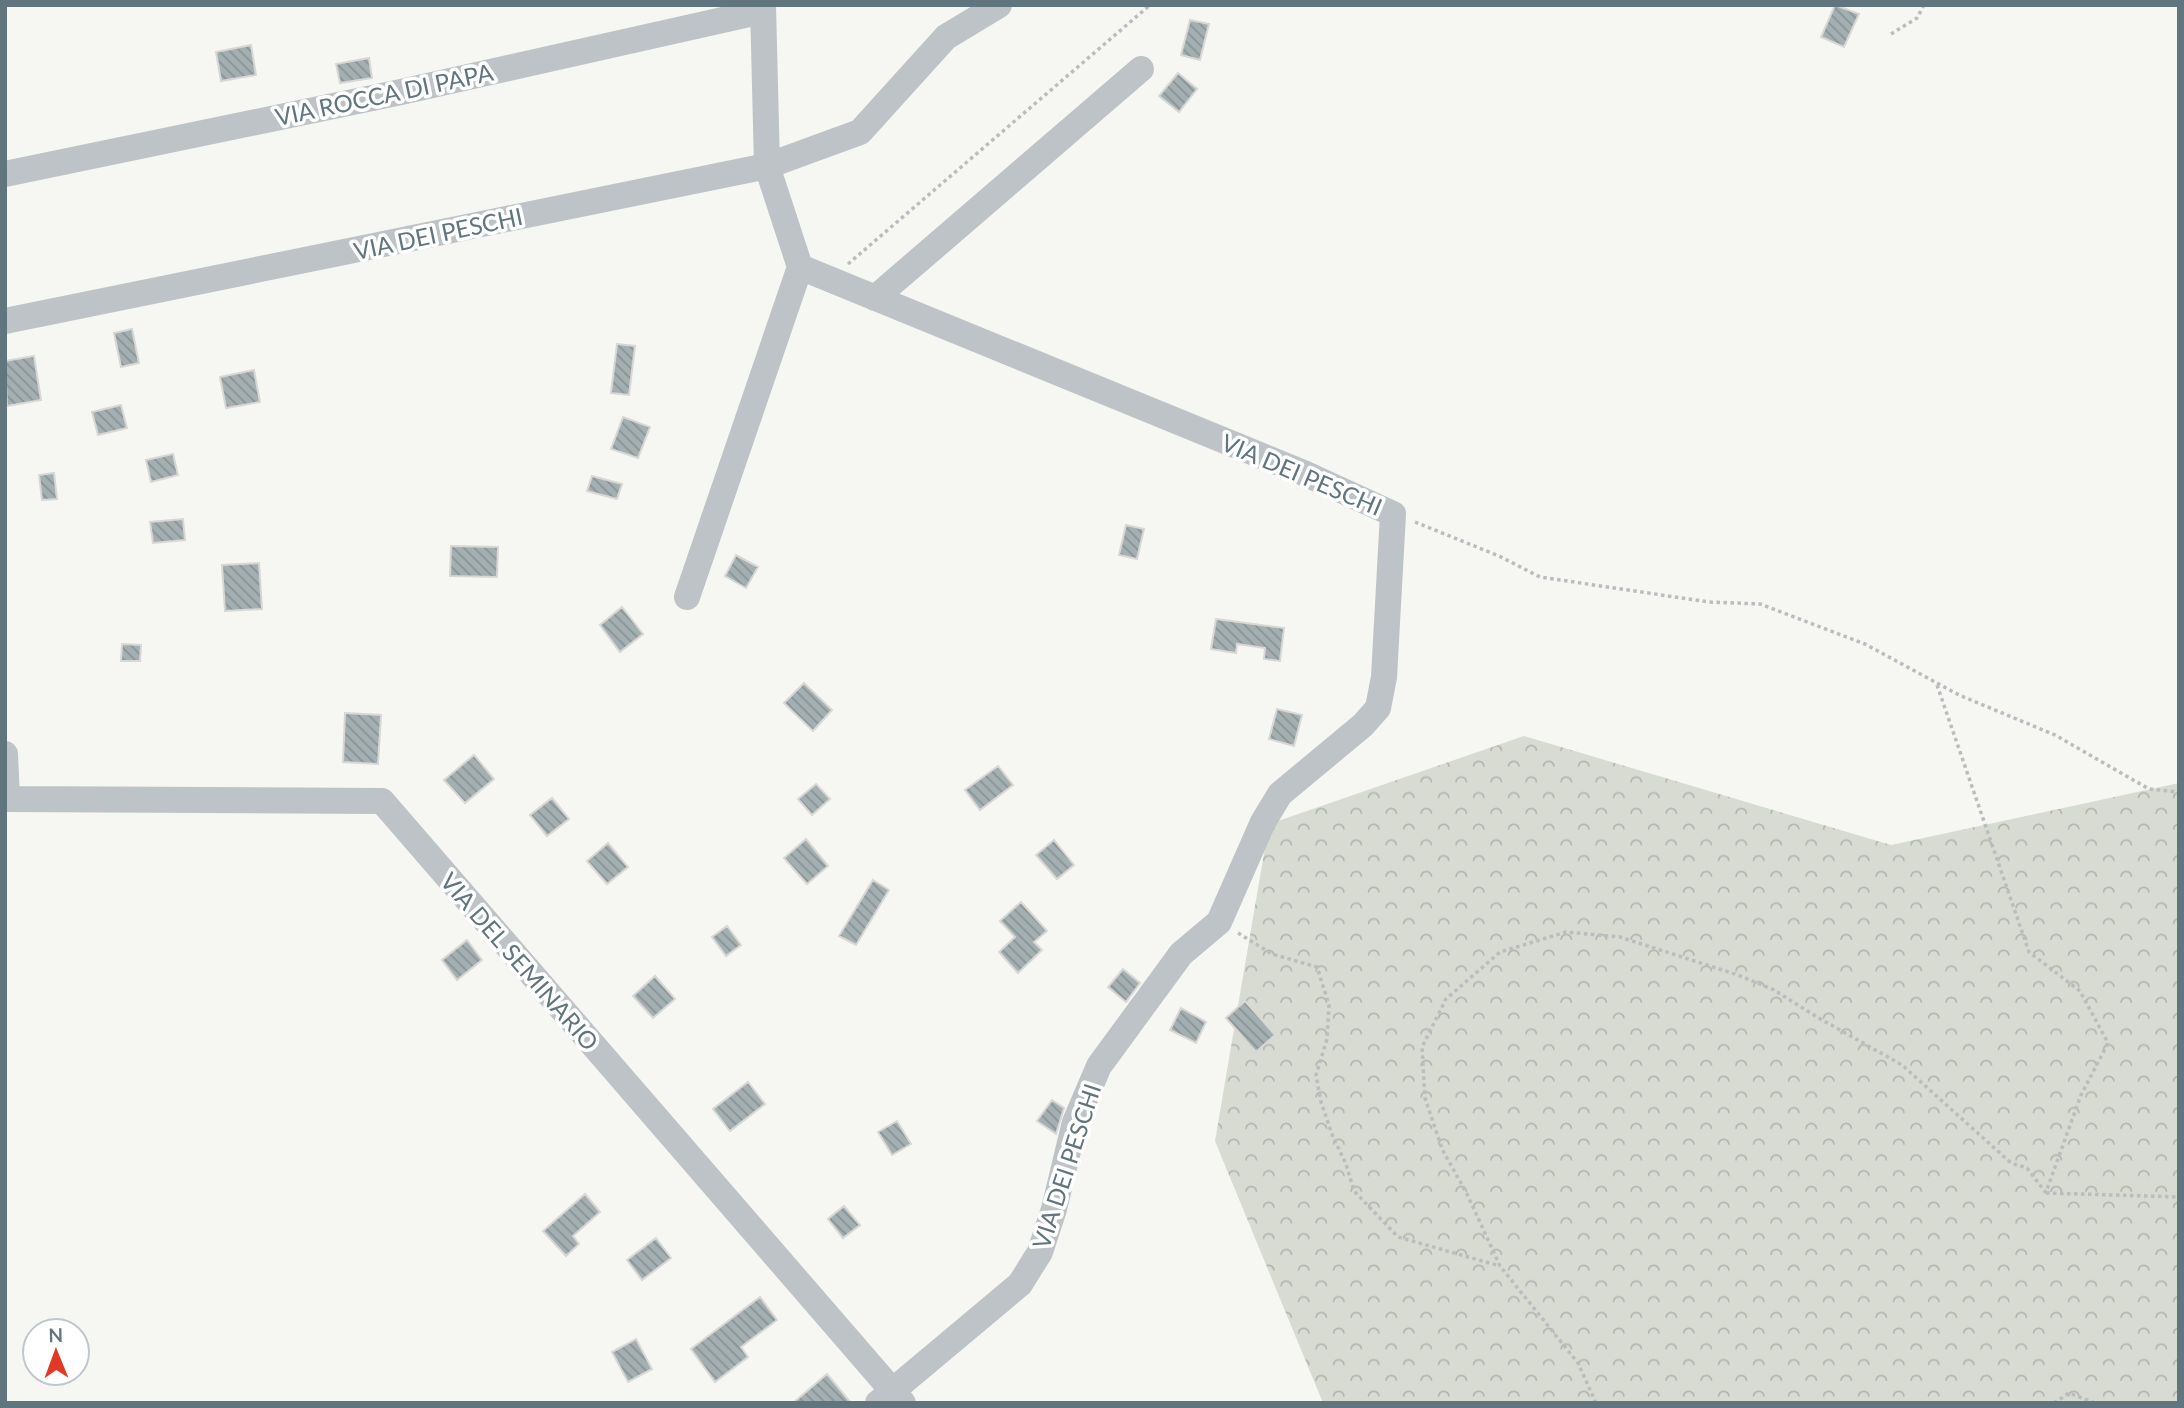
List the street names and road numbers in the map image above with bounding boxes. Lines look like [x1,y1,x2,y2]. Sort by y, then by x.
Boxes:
street label: VIA ROCCA DI PAPA [272,57,496,131]
street label: VIA DEI PESCHI [351,201,525,265]
street label: VIA DEI PESCHI [1217,427,1387,521]
street label: VIA DEL SEMINARIO [435,866,605,1056]
street label: VIA DEI PESCHI [1026,1080,1106,1252]

